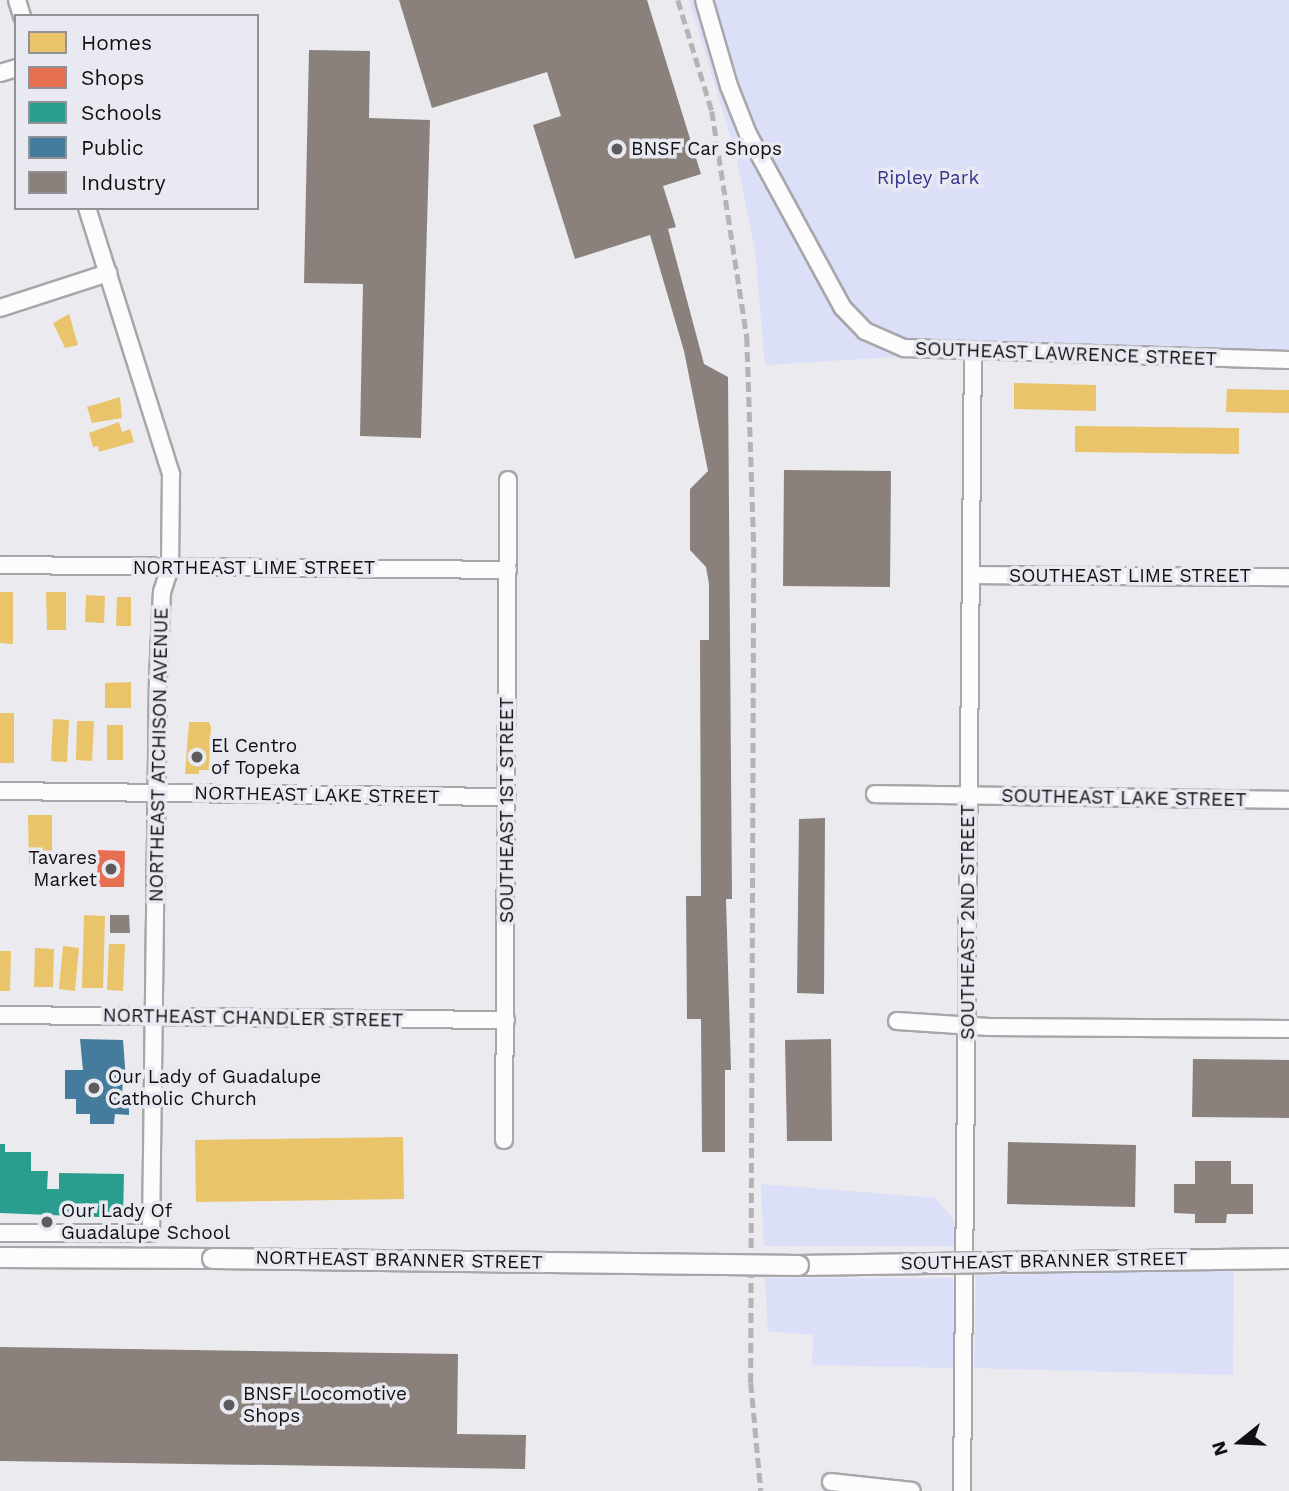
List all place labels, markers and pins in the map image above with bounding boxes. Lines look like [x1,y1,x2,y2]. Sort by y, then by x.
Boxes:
place label: BNSF Car Shops [631,138,783,160]
marker: BNSF Car Shops [609,141,625,157]
place label: El Centro of Topeka [211,735,301,779]
marker: El Centro of Topeka [189,749,205,765]
place label: Tavares Market [28,847,97,891]
marker: Tavares Market [103,861,119,877]
place label: Our Lady of Guadalupe Catholic Church [108,1066,323,1110]
marker: Our Lady of Guadalupe Catholic Church [86,1080,102,1096]
place label: Our Lady Of Guadalupe School [61,1200,230,1244]
marker: Our Lady Of Guadalupe School [39,1214,55,1230]
place label: BNSF Locomotive Shops [243,1383,407,1427]
marker: BNSF Locomotive Shops [221,1397,237,1413]

